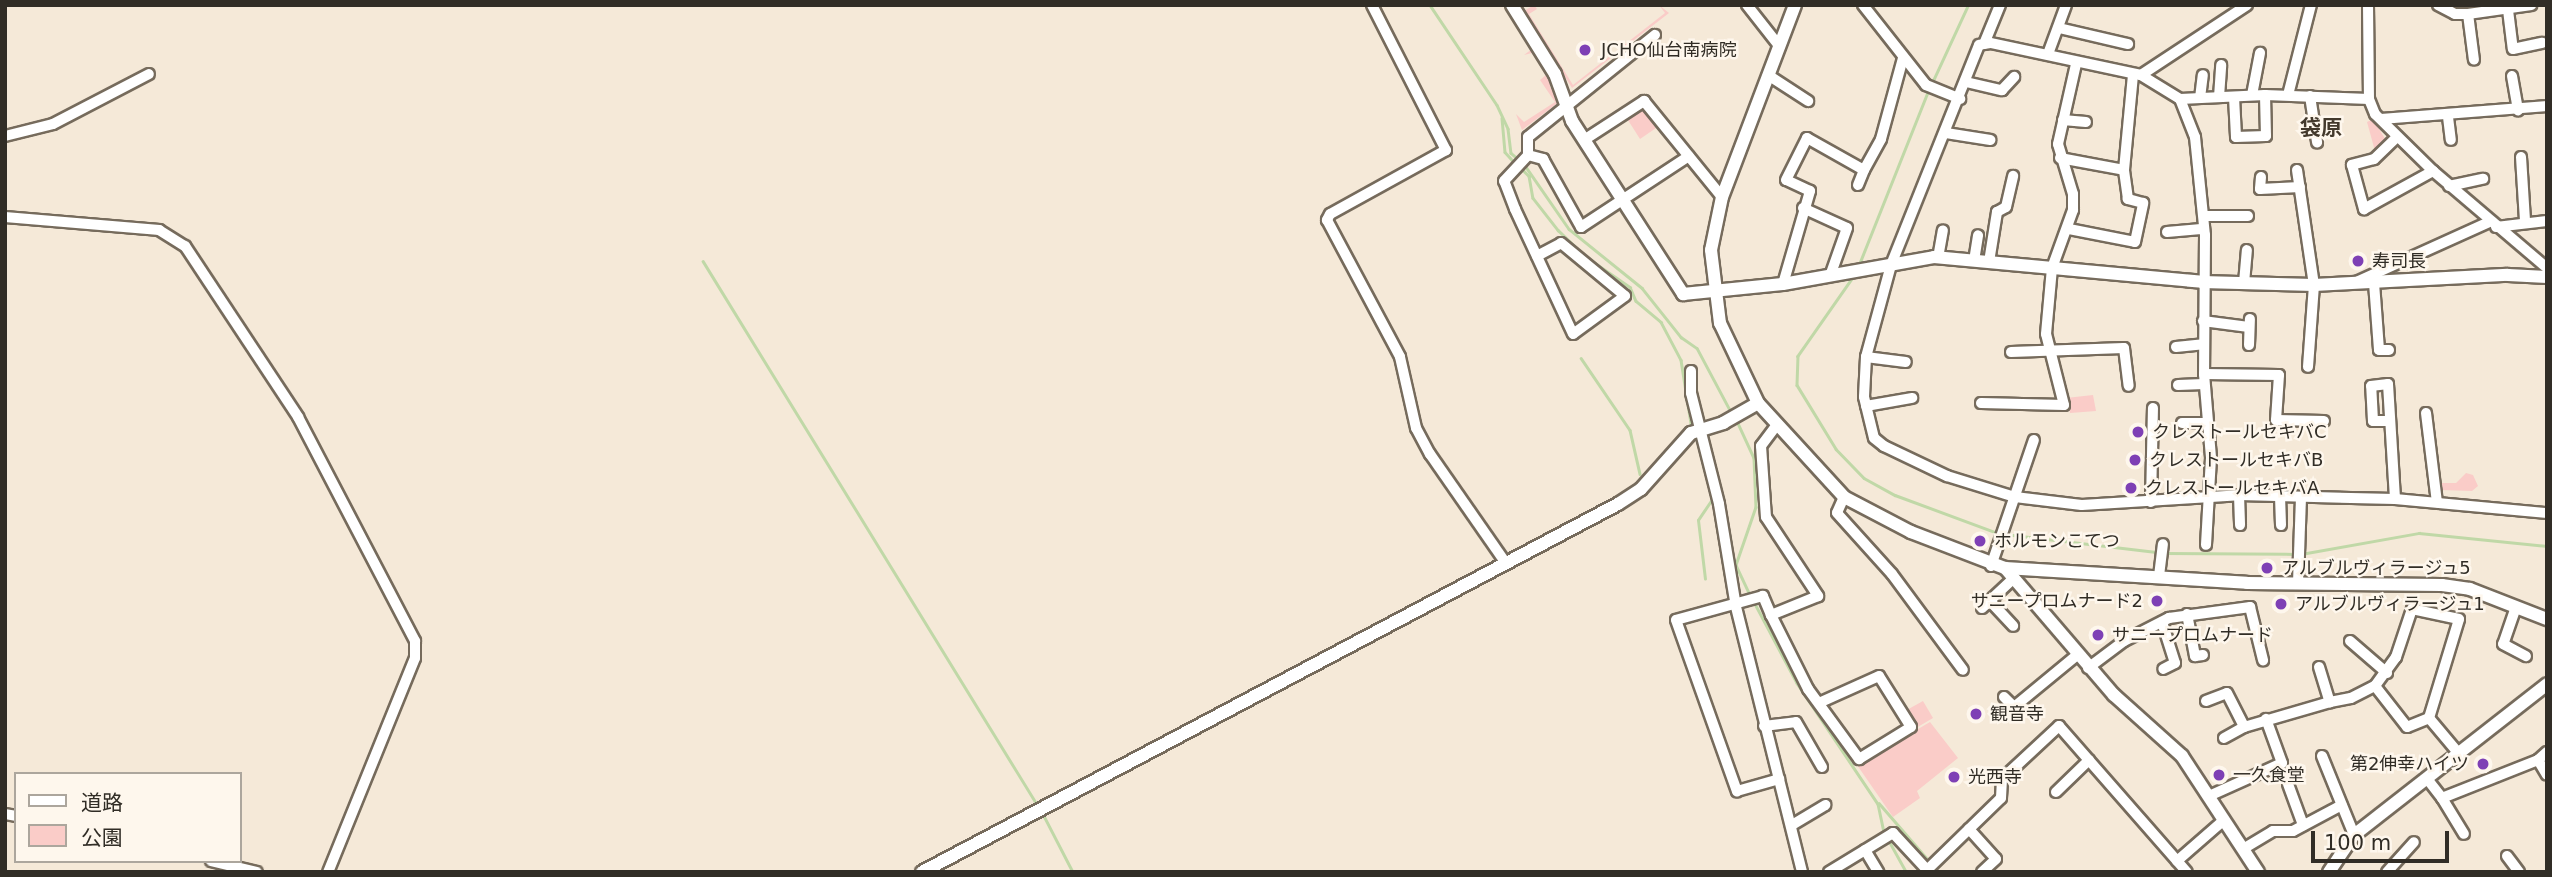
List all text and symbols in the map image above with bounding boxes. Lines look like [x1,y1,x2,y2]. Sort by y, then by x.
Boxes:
place label: JCHO仙台南病院 [1601,39,1737,61]
marker: JCHO仙台南病院 [1575,40,1595,60]
district label: 袋原 [2300,115,2342,141]
place label: 寿司長 [2372,250,2426,272]
marker: 寿司長 [2350,253,2366,269]
place label: クレストールセキバC [2152,421,2327,443]
marker: クレストールセキバC [2130,424,2146,440]
place label: クレストールセキバB [2149,449,2323,471]
marker: クレストールセキバB [2127,452,2143,468]
place label: クレストールセキバA [2145,477,2319,499]
marker: クレストールセキバA [2123,480,2139,496]
place label: ホルモンこてつ [1994,530,2120,552]
marker: ホルモンこてつ [1972,533,1988,549]
place label: アルブルヴィラージュ5 [2281,557,2472,579]
marker: アルブルヴィラージュ5 [2259,560,2275,576]
place label: サニープロムナード2 [1970,590,2143,612]
marker: サニープロムナード2 [2149,593,2165,609]
place label: アルブルヴィラージュ1 [2295,593,2486,615]
marker: アルブルヴィラージュ1 [2273,596,2289,612]
place label: サニープロムナード [2112,624,2274,646]
marker: サニープロムナード [2090,627,2106,643]
place label: 観音寺 [1990,703,2044,725]
marker: 観音寺 [1968,706,1984,722]
place label: 第2伸幸ハイツ [2350,753,2469,775]
marker: 第2伸幸ハイツ [2475,756,2491,772]
place label: 一久食堂 [2233,764,2305,786]
place label: 光西寺 [1968,766,2022,788]
marker: 一久食堂 [2211,767,2227,783]
marker: 光西寺 [1946,769,1962,785]
legend [14,772,242,863]
text: 道路 [81,791,123,815]
scale bar [2314,818,2452,862]
text: 公園 [81,826,123,850]
text: 100 m [2324,831,2391,855]

